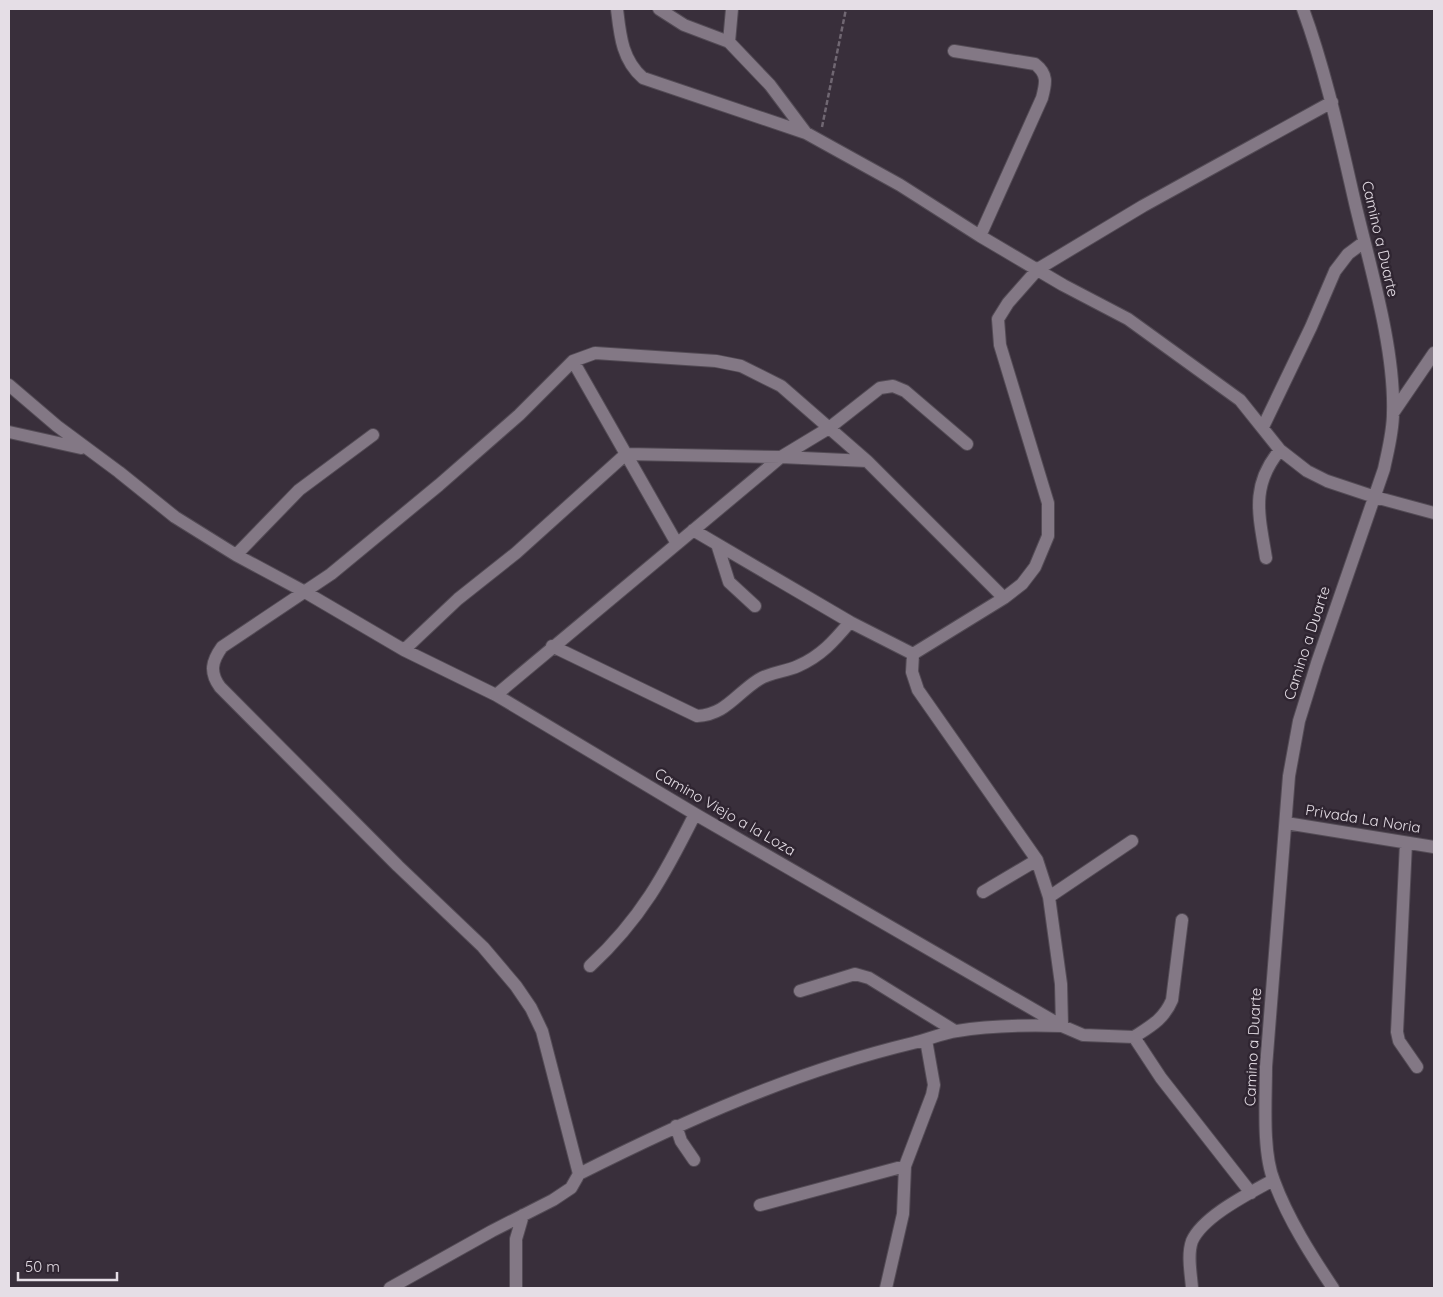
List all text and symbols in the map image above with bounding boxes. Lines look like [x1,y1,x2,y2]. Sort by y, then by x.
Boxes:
street label: Camino a Duarte [1358,179,1403,299]
street label: Camino a Duarte [1279,584,1334,702]
street label: Camino Viejo a la Loza [651,763,799,860]
street label: Privada La Noria [1304,800,1422,837]
street label: Camino a Duarte [1240,987,1265,1107]
scale bar [18,1250,116,1282]
text: 50 m [25,1257,60,1276]

